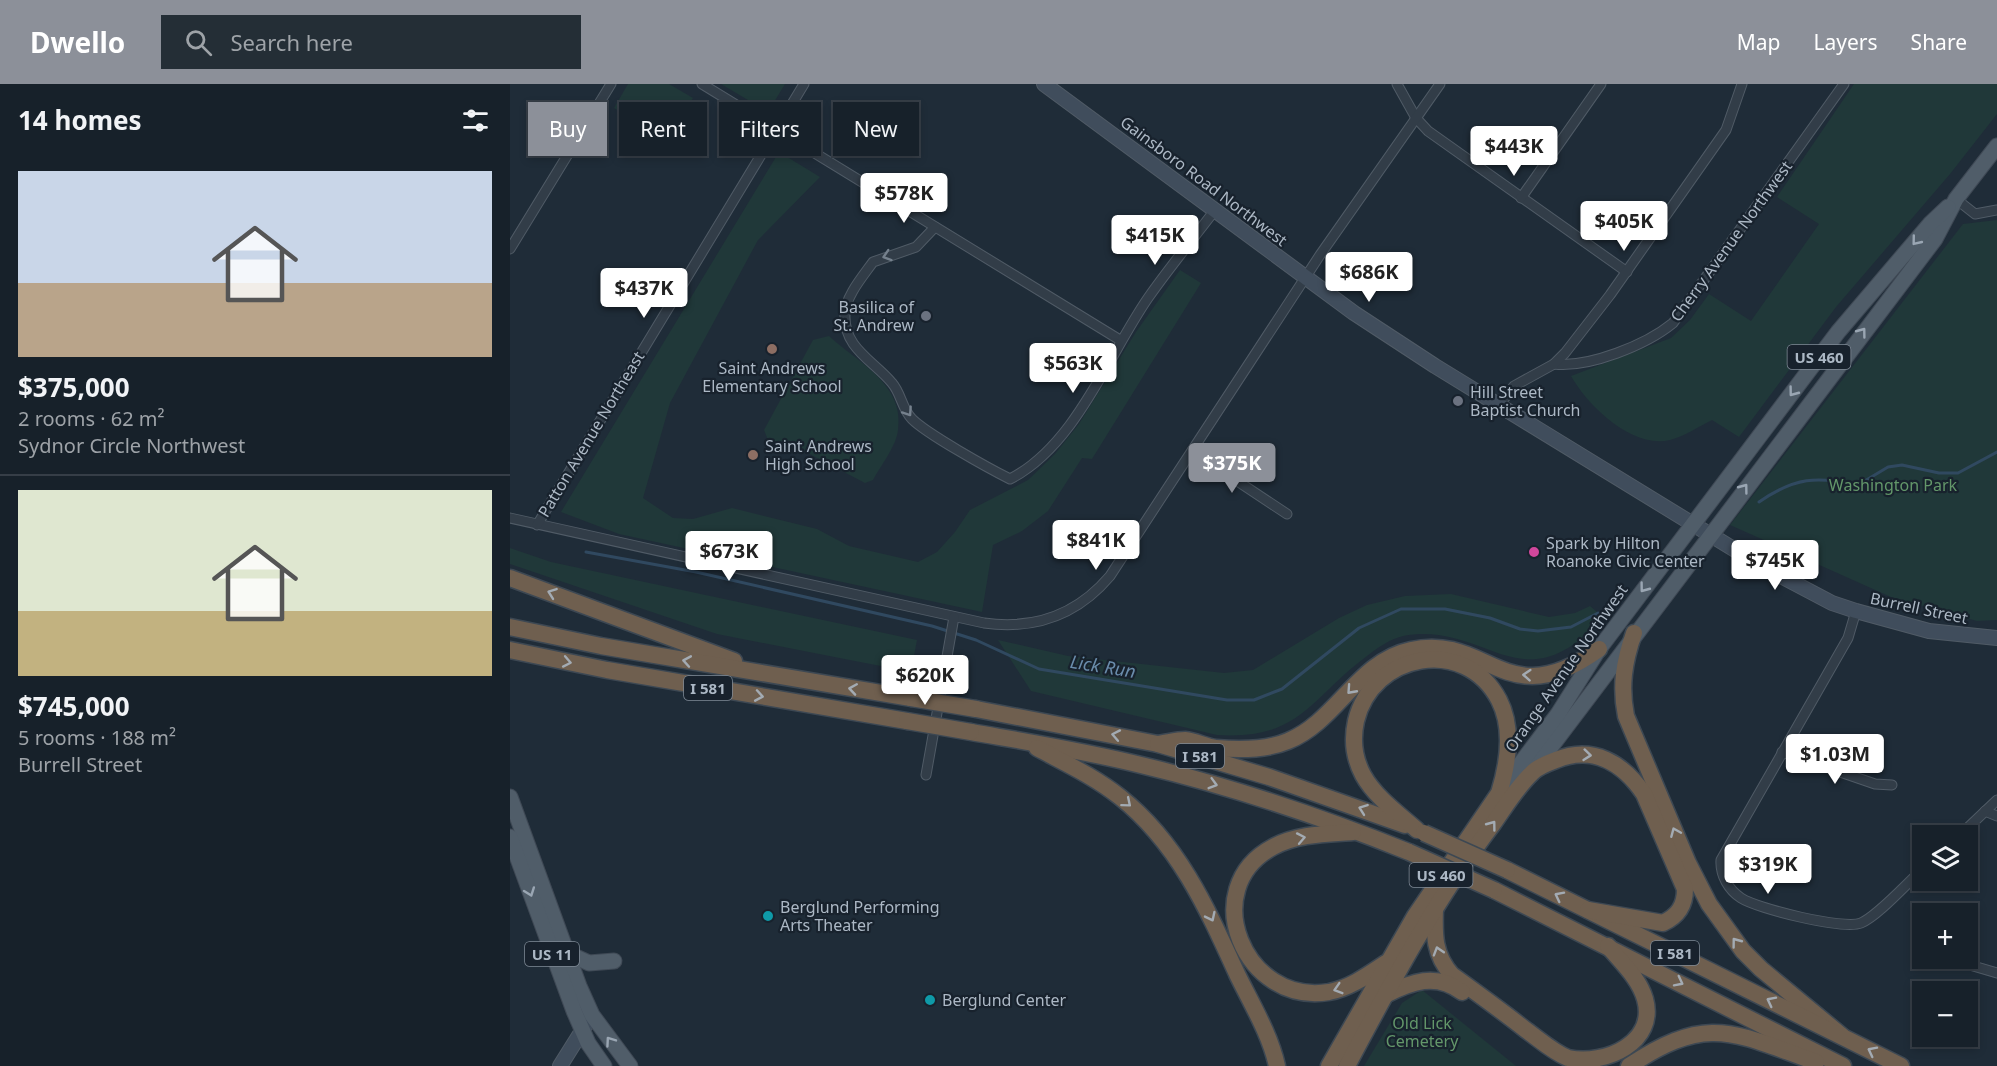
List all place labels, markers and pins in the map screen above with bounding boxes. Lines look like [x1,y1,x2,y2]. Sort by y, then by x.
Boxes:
pin: $443K [1472,126,1556,177]
pin: $578K [862,173,946,224]
pin: $405K [1582,201,1666,252]
pin: $415K [1113,215,1197,266]
pin: $686K [1327,252,1411,303]
pin: $437K [602,268,686,319]
place label: Basilica of St. Andrew [833,296,915,336]
marker: Basilica of St. Andrew [919,309,933,323]
marker: Saint Andrews Elementary School [765,342,779,356]
pin: $563K [1031,343,1115,394]
place label: Saint Andrews Elementary School [702,357,842,397]
place label: Hill Street Baptist Church [1470,381,1580,421]
marker: Hill Street Baptist Church [1451,394,1465,408]
place label: Saint Andrews High School [765,435,872,475]
pin: $375K [1190,443,1274,494]
marker: Saint Andrews High School [746,448,760,462]
pin: $841K [1054,520,1138,571]
pin: $673K [687,531,771,582]
place label: Spark by Hilton Roanoke Civic Center [1546,532,1705,572]
pin: $745K [1733,540,1817,591]
marker: Spark by Hilton Roanoke Civic Center [1527,545,1541,559]
pin: $620K [883,655,967,706]
pin: $1.03M [1786,734,1884,785]
pin: $319K [1726,844,1810,895]
place label: Berglund Performing Arts Theater [780,896,940,936]
marker: Berglund Performing Arts Theater [761,909,775,923]
place label: Berglund Center [942,989,1066,1011]
marker: Berglund Center [923,993,937,1007]

